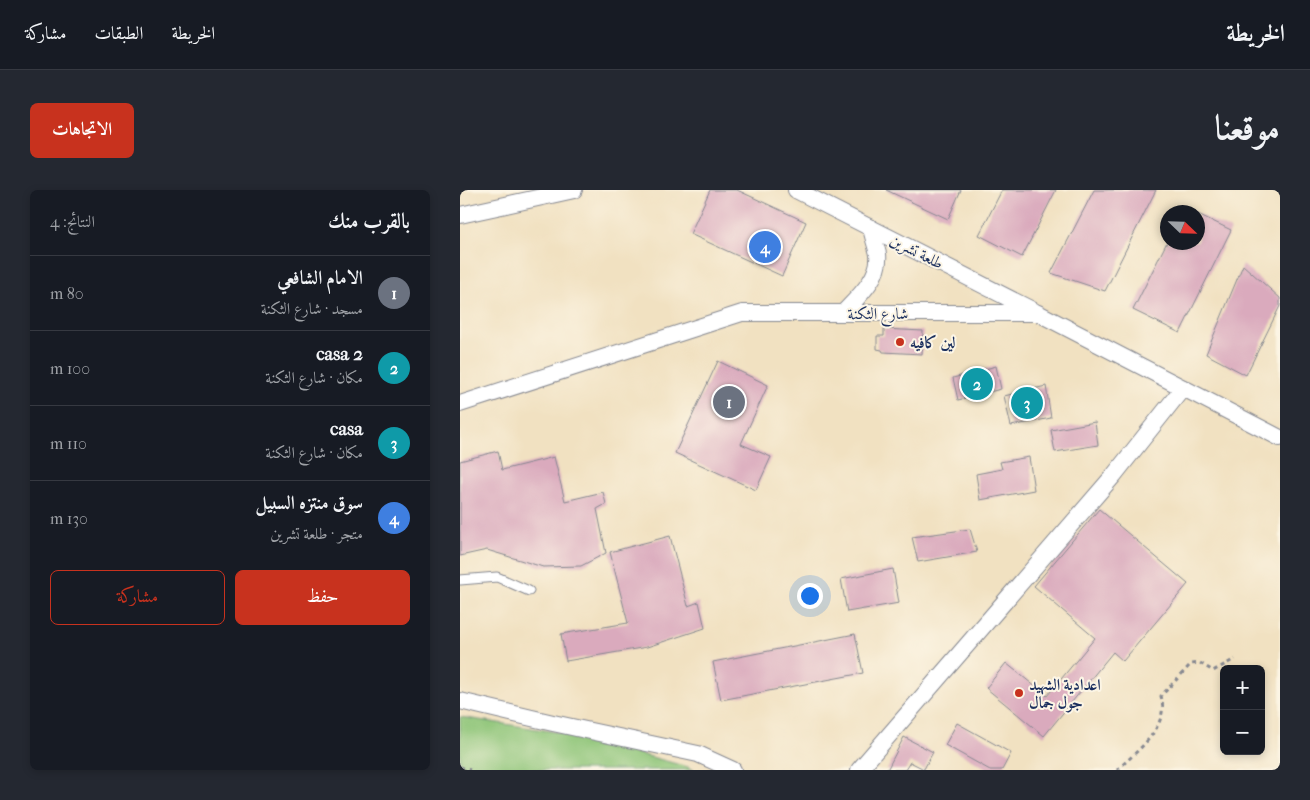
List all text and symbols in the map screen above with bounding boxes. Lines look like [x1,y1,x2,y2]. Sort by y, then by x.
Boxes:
text: الخريطة [1227,19,1285,47]
text: مشاركة [25,23,66,44]
text: الطبقات [94,23,143,44]
text: الخريطة [171,23,215,44]
button: الاتجاهات [30,103,134,158]
text: موقعنا [1215,107,1280,148]
north arrow [1160,205,1205,250]
text: بالقرب منك [328,209,410,233]
text: النتائج: 4 [50,212,95,231]
pin: 4 [749,228,781,266]
street label: طلعة تشرين [887,230,947,274]
text: الامام الشافعي [277,267,363,289]
text: 80 m [50,284,84,303]
text: 1 [391,284,397,303]
text: مسجد · شارع الثكنة [261,299,363,318]
street label: شارع الثكنة [848,304,908,327]
place label: لين كافيه [910,333,956,352]
marker: لين كافيه [894,336,906,348]
text: casa 2 [316,343,363,365]
text: 100 m [50,359,90,378]
text: 2 [390,359,398,378]
pin: 2 [961,365,993,403]
text: مكان · شارع الثكنة [265,368,363,387]
pin: 1 [713,383,745,421]
pin: 3 [1011,384,1043,422]
text: casa [330,418,363,440]
text: 110 m [50,434,87,453]
text: 3 [391,434,397,453]
text: مكان · شارع الثكنة [265,443,363,462]
text: سوق منتزه السبيل [255,492,363,514]
text: 130 m [50,509,88,528]
text: 4 [389,509,399,528]
text: متجر · طلعة تشرين [270,524,363,543]
button: مشاركة [50,570,225,625]
button: حفظ [235,570,410,625]
your location [797,583,823,609]
map controls [1220,665,1265,755]
button: + [1220,665,1265,710]
place label: اعدادية الشهيد جول جمال [1029,675,1101,713]
marker: اعدادية الشهيد جول جمال [1013,687,1025,699]
button: − [1220,710,1265,755]

